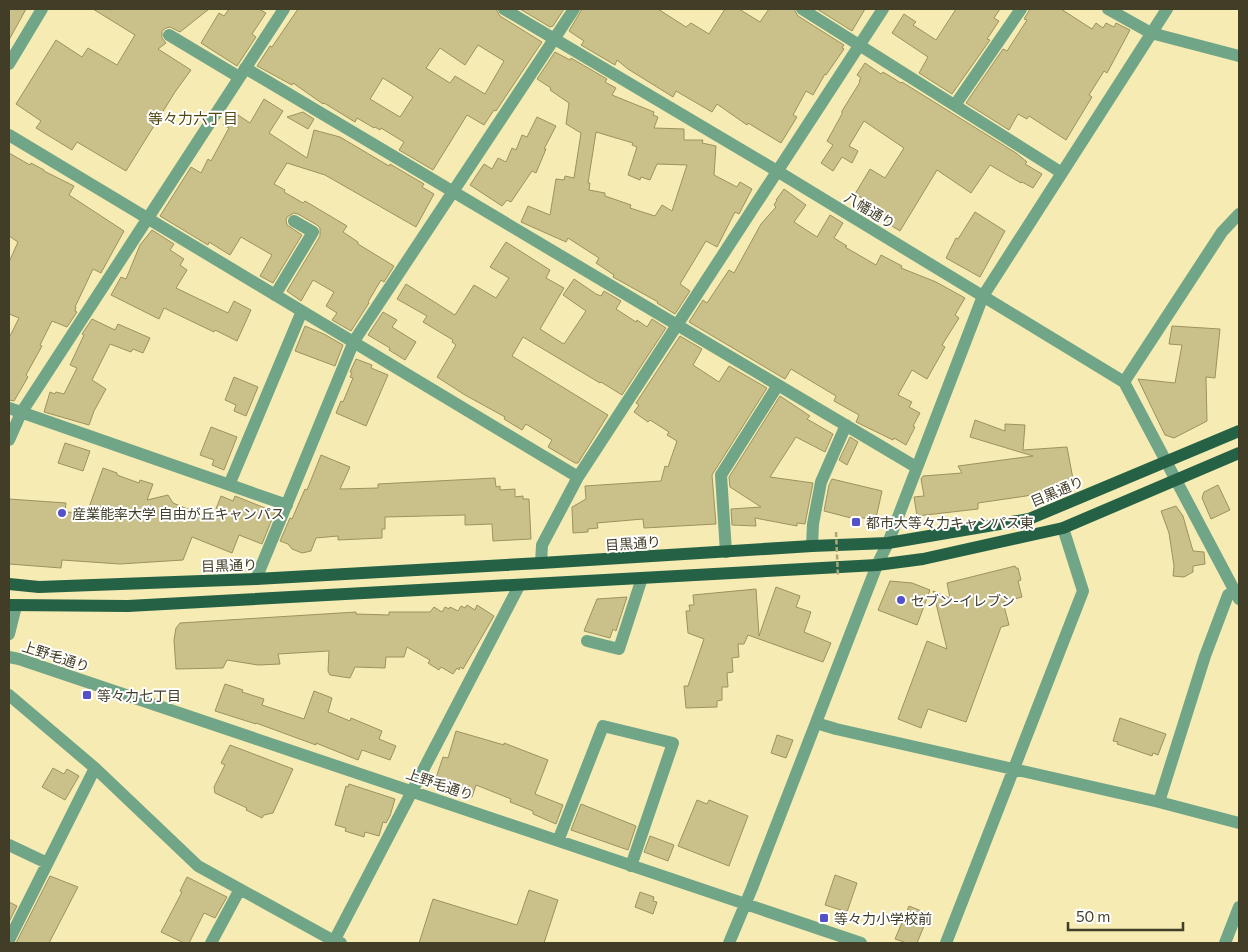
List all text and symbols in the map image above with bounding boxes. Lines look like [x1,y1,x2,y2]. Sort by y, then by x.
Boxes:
district label: 等々力六丁目 [148,109,238,127]
street label: 八幡通り [842,188,898,232]
street label: 目黒通り [1028,472,1086,510]
place label: 産業能率大学 自由が丘キャンパス [72,505,285,522]
marker: 産業能率大学 自由が丘キャンパス [56,507,68,519]
place label: 都市大等々力キャンパス東 [866,514,1034,531]
marker: 都市大等々力キャンパス東 [850,516,862,528]
street label: 目黒通り [604,533,662,553]
street label: 目黒通り [201,556,257,574]
place label: セブン-イレブン [911,592,1015,609]
marker: セブン-イレブン [895,594,907,606]
street label: 上野毛通り [20,637,92,675]
place label: 等々力七丁目 [97,687,181,704]
marker: 等々力七丁目 [81,689,93,701]
street label: 上野毛通り [404,765,476,803]
scale bar [1068,900,1183,932]
text: 50 m [1076,907,1110,925]
place label: 等々力小学校前 [834,910,932,927]
marker: 等々力小学校前 [818,912,830,924]

